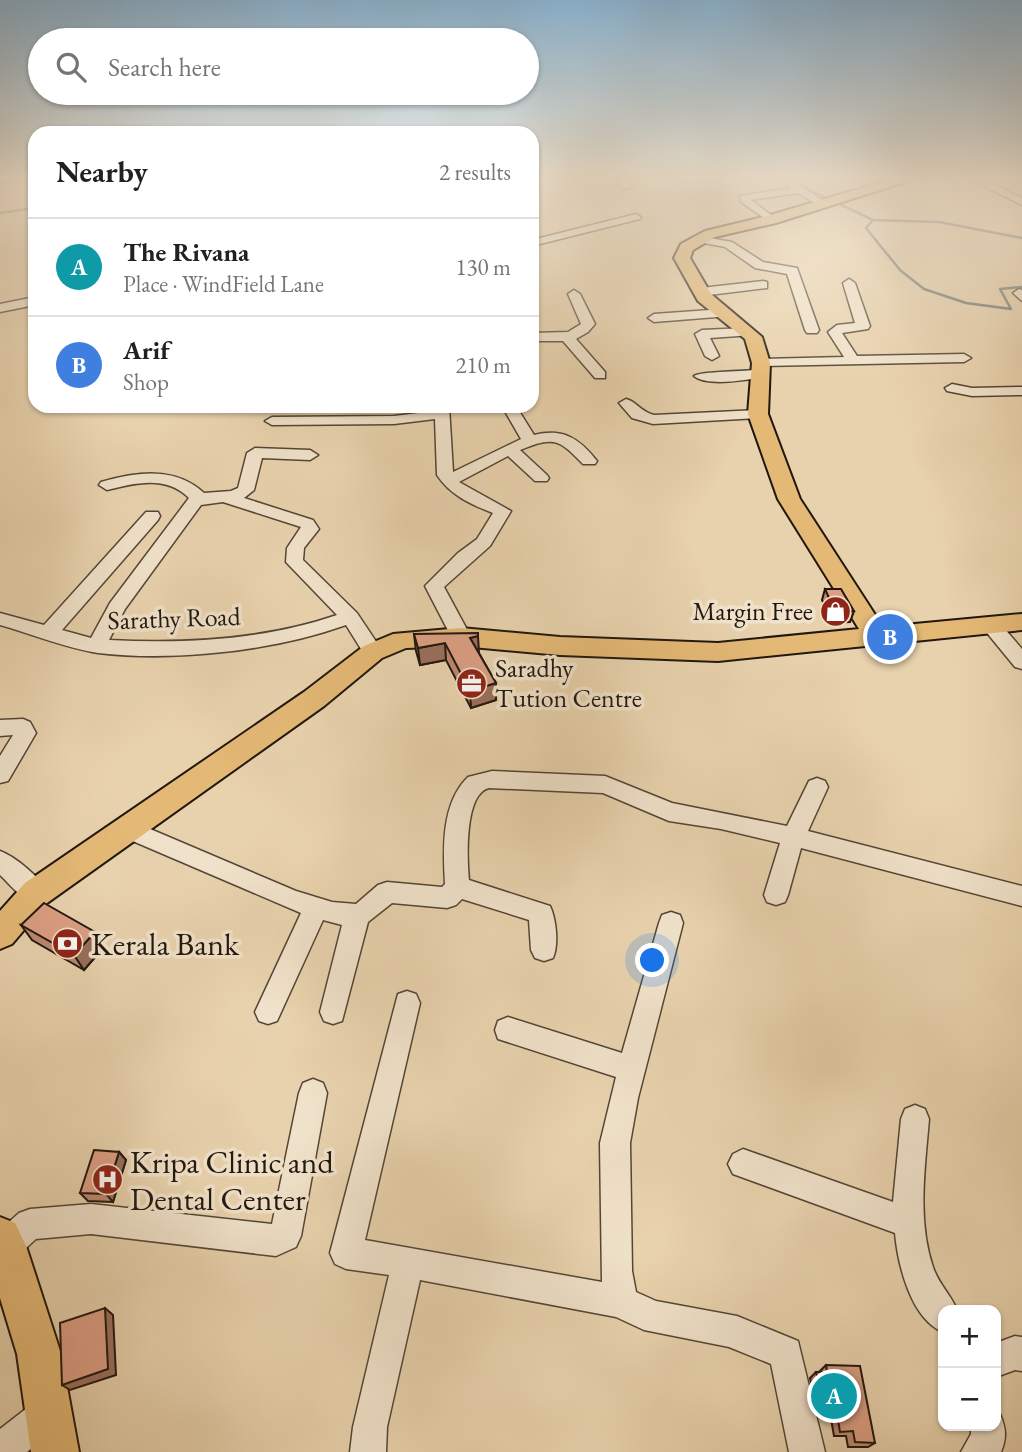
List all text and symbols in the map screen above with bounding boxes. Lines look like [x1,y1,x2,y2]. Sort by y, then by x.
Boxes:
search box [28,28,539,105]
icon: search [52,48,90,86]
text: Search here [108,50,221,84]
text: Nearby [56,152,148,191]
text: 2 results [439,157,511,187]
text: The Rivana [123,235,250,269]
text: A [71,252,87,282]
text: 130 m [455,252,511,282]
text: Place · WindField Lane [123,269,324,299]
text: Arif [123,333,170,367]
text: B [72,350,86,380]
text: 210 m [455,350,511,380]
text: Shop [123,367,169,397]
place label: Margin Free [692,594,813,628]
shop icon: Margin Free [819,594,853,628]
street label: Sarathy Road [107,599,242,637]
pin: B [867,611,913,663]
place label: Saradhy Tution Centre [495,651,642,715]
office icon: Saradhy Tution Centre [455,666,489,700]
place label: Kerala Bank [91,923,240,965]
bank icon: Kerala Bank [51,927,85,961]
your location [635,943,669,977]
place label: Kripa Clinic and Dental Center [130,1141,335,1220]
hospital icon: Kripa Clinic and Dental Center [90,1163,124,1197]
map controls [938,1305,1001,1431]
button: + [938,1305,1001,1368]
button: − [938,1368,1001,1431]
pin: A [811,1370,857,1422]

